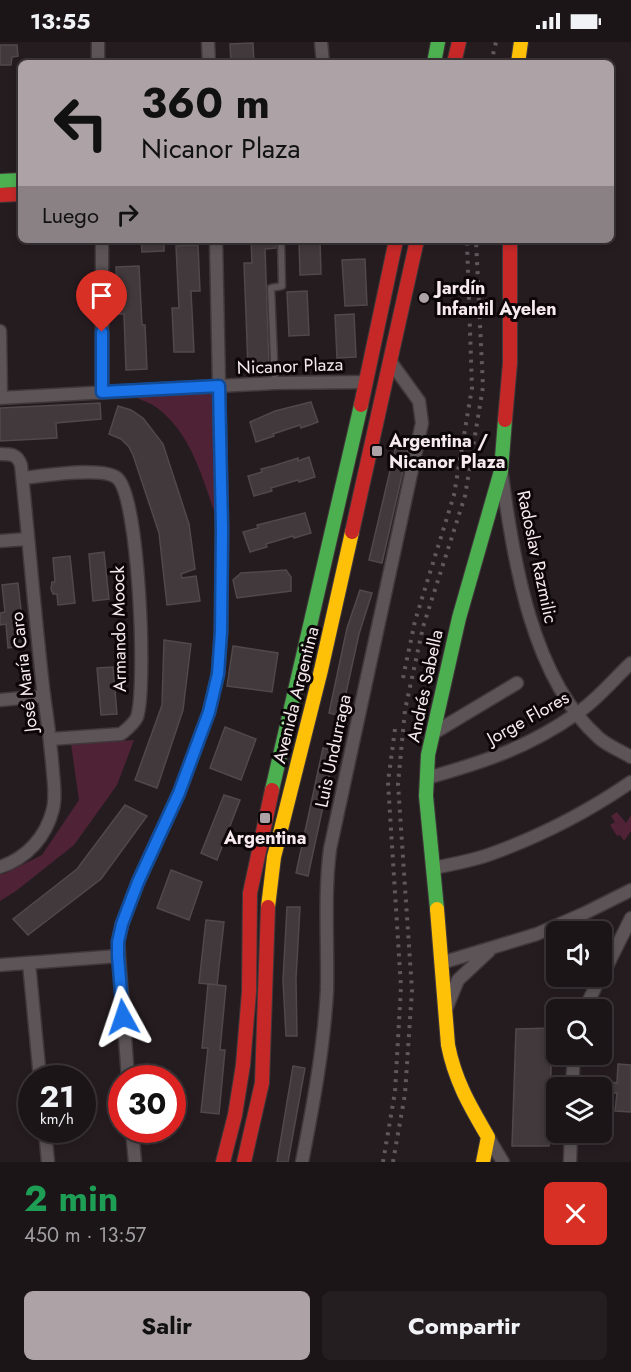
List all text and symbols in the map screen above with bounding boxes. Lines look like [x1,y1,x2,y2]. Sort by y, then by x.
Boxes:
text: 13:55 [30,5,90,37]
text: 360 m [141,73,270,134]
icon: left [42,84,120,162]
text: Nicanor Plaza [141,129,301,168]
icon: right [111,198,144,231]
text: Luego [42,199,99,231]
pin [76,270,127,332]
place label: Jardín Infantil Ayelen [433,275,557,322]
icon: arrive [85,279,118,312]
marker: Jardín Infantil Ayelen [417,291,431,305]
street label: Nicanor Plaza [236,351,344,381]
place label: Argentina / Nicanor Plaza [388,428,506,475]
marker: Argentina / Nicanor Plaza [370,444,384,458]
street label: Radoslav Razmilic [510,488,564,626]
street label: Armando Moock [105,565,133,692]
street label: José María Caro [4,610,45,736]
street label: Avenida Argentina [266,624,326,766]
street label: Andrés Sabella [400,627,450,745]
street label: Jorge Flores [480,685,574,752]
street label: Luis Undurraga [308,692,358,810]
marker: Argentina [258,811,272,825]
place label: Argentina [223,825,306,851]
map controls [546,921,612,1143]
button: sound [546,921,612,987]
position arrow [91,985,155,1049]
button: search [546,999,612,1065]
speed limit sign: 30 [108,1065,186,1143]
text: 21 [40,1075,74,1118]
button: layers [546,1077,612,1143]
text: km/h [40,1108,74,1130]
text: 2 min [24,1172,119,1224]
button: close [544,1182,607,1245]
text: 450 m · 13:57 [24,1221,146,1250]
button: Salir [24,1291,310,1360]
button: Compartir [322,1291,607,1360]

